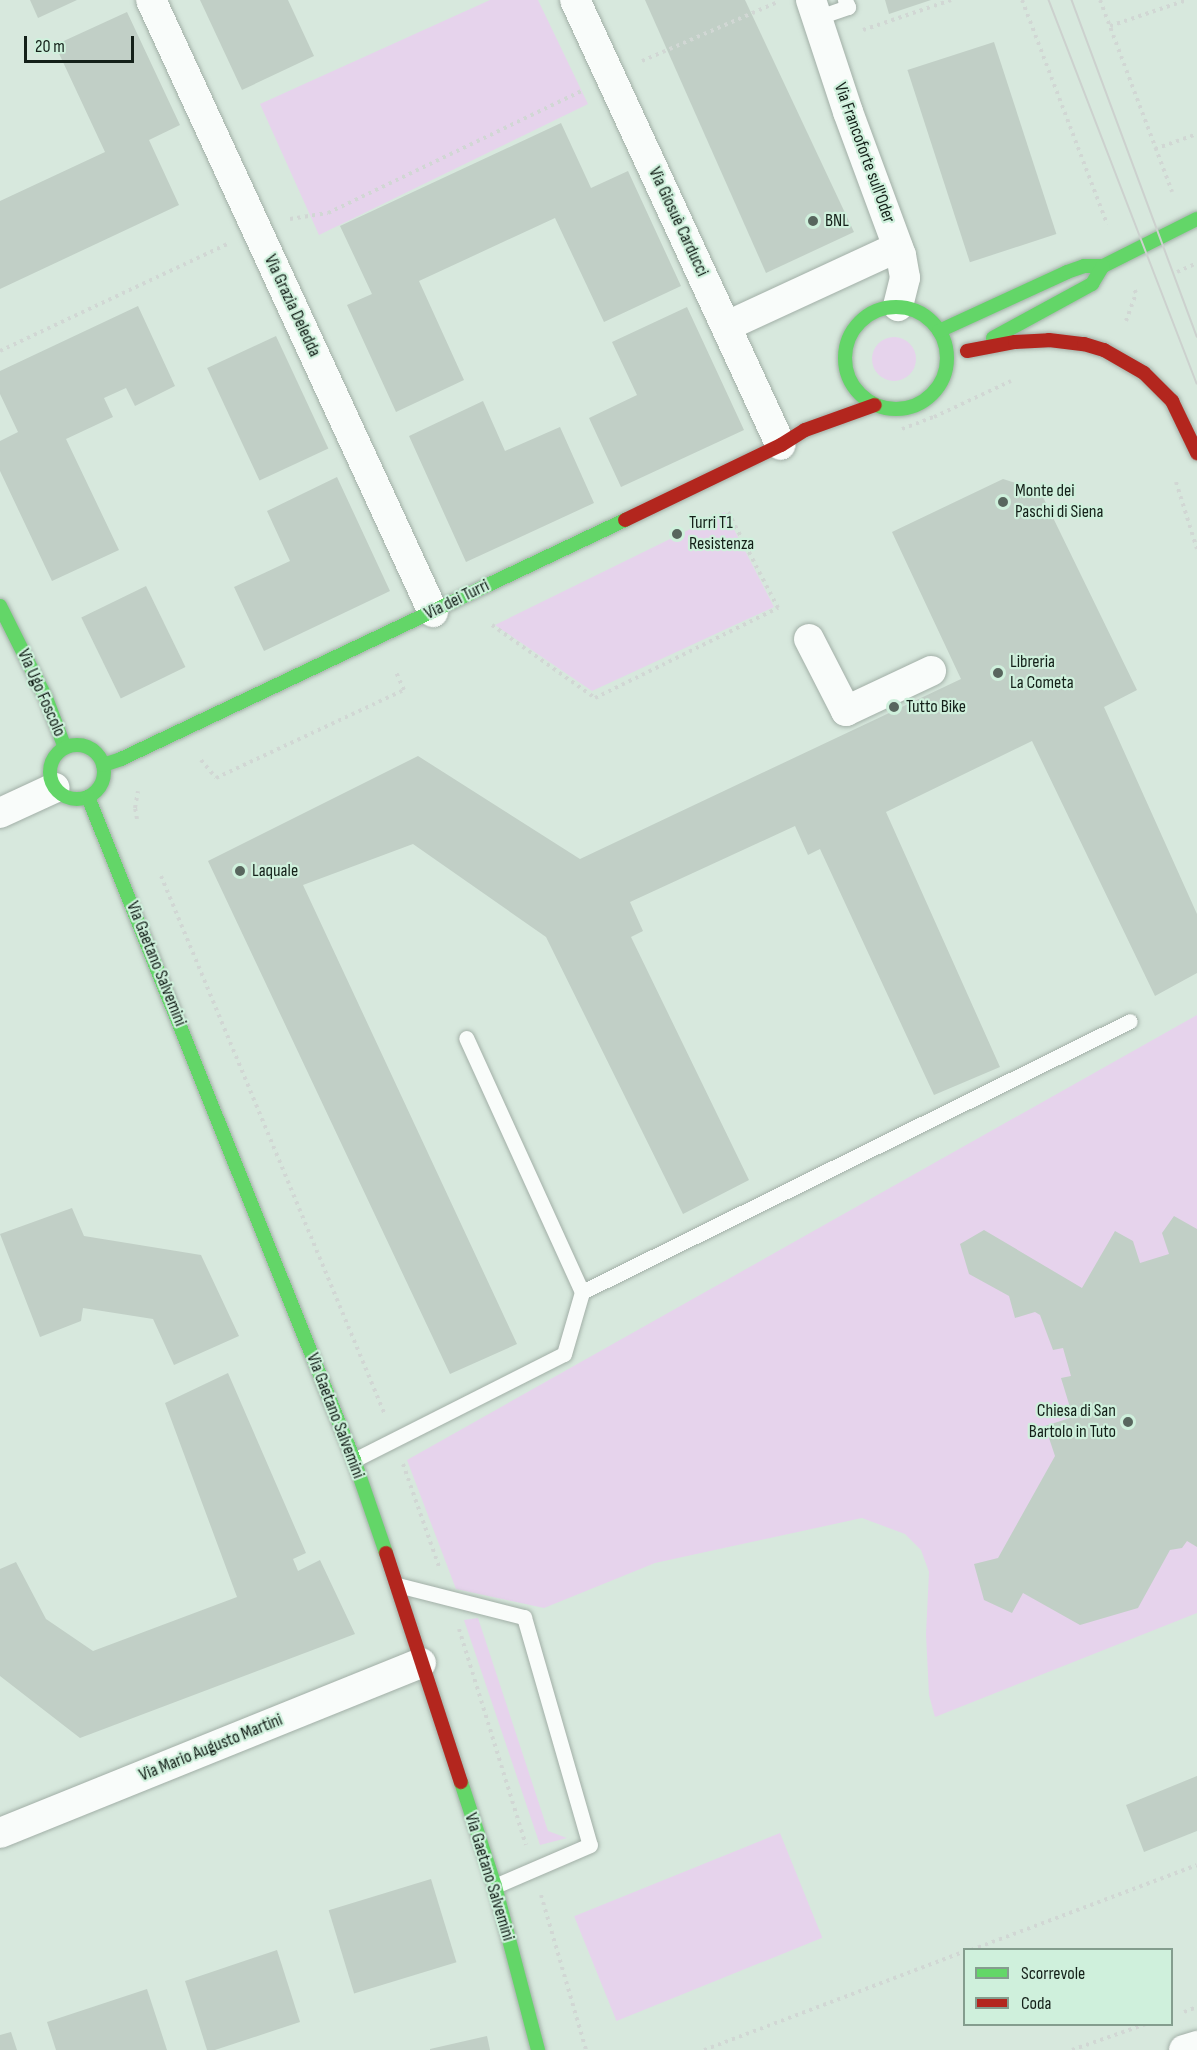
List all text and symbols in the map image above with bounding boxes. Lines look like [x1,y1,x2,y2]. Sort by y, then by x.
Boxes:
scale bar [27,24,136,62]
text: 20 m [35,36,65,57]
street label: Via Francoforte sull'Oder [829,80,899,226]
street label: Via Giosuè Carducci [643,164,713,280]
place label: BNL [825,210,849,232]
marker: BNL [806,214,820,228]
street label: Via Grazia Deledda [259,251,325,361]
place label: Monte dei Paschi di Siena [1015,481,1104,524]
marker: Monte dei Paschi di Siena [996,495,1010,509]
place label: Turri T1 Resistenza [689,513,754,556]
marker: Turri T1 Resistenza [670,527,684,541]
street label: Via dei Turri [421,575,493,625]
street label: Via Ugo Foscolo [12,646,70,740]
place label: Libreria La Cometa [1010,652,1074,694]
marker: Libreria La Cometa [991,666,1005,680]
place label: Tutto Bike [906,696,966,718]
marker: Tutto Bike [887,700,901,714]
place label: Laquale [252,860,298,882]
marker: Laquale [233,864,247,878]
street label: Via Gaetano Salvemini [121,898,191,1030]
street label: Via Gaetano Salvemini [301,1350,369,1482]
place label: Chiesa di San Bartolo in Tuto [1029,1401,1116,1444]
marker: Chiesa di San Bartolo in Tuto [1121,1415,1135,1429]
street label: Via Mario Augusto Martini [136,1709,286,1787]
street label: Via Gaetano Salvemini [459,1810,519,1944]
legend [963,1948,1173,2026]
text: Scorrevole [1021,1963,1085,1984]
text: Coda [1021,1993,1051,2014]

